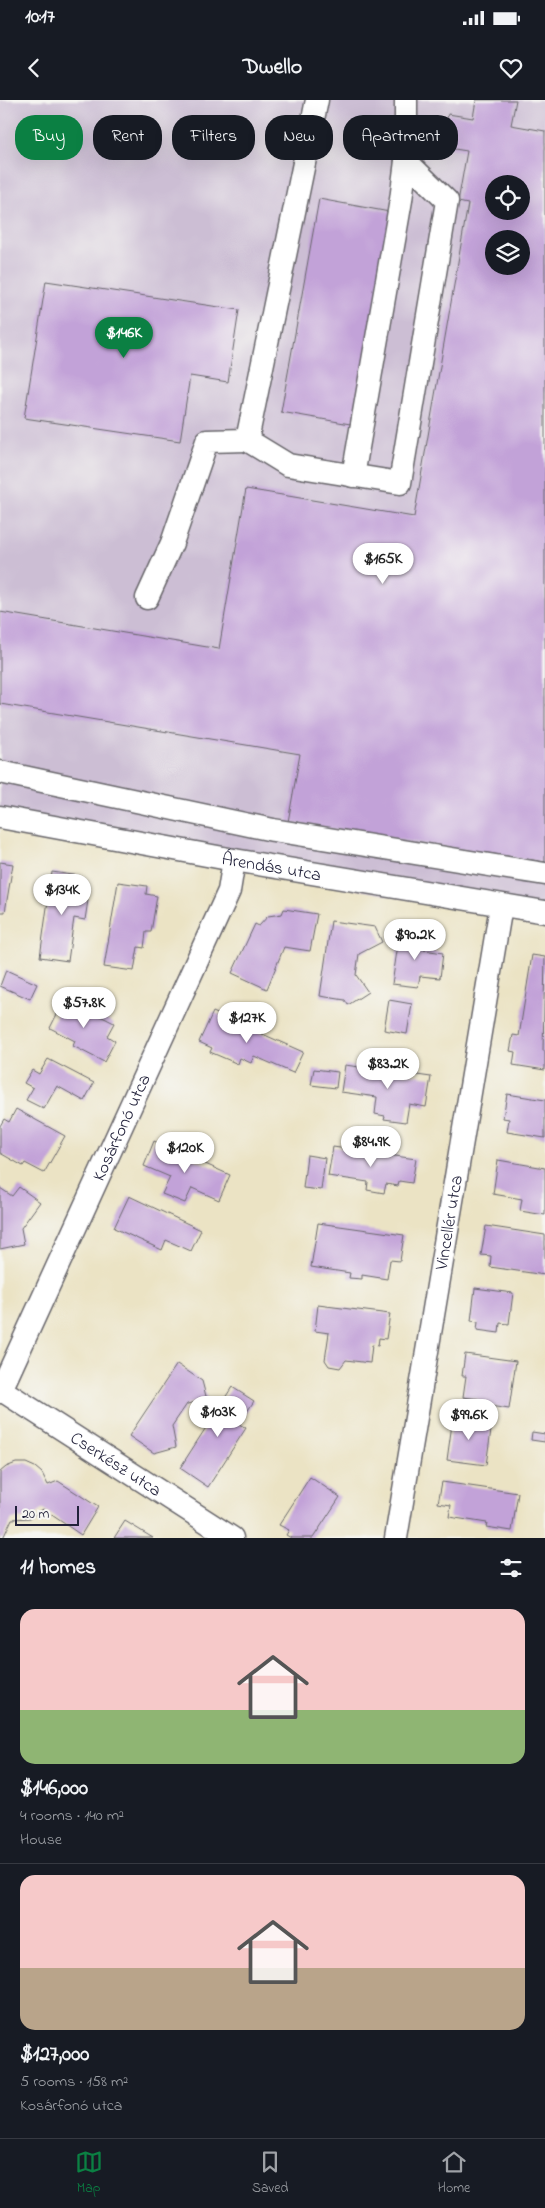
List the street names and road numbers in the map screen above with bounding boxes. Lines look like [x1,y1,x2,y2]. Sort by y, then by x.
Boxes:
street label: Árendás utca [219,847,323,889]
street label: Kosárfonó utca [87,1070,159,1186]
street label: Vincellér utca [430,1173,471,1273]
street label: Cserkész utca [64,1426,166,1504]

